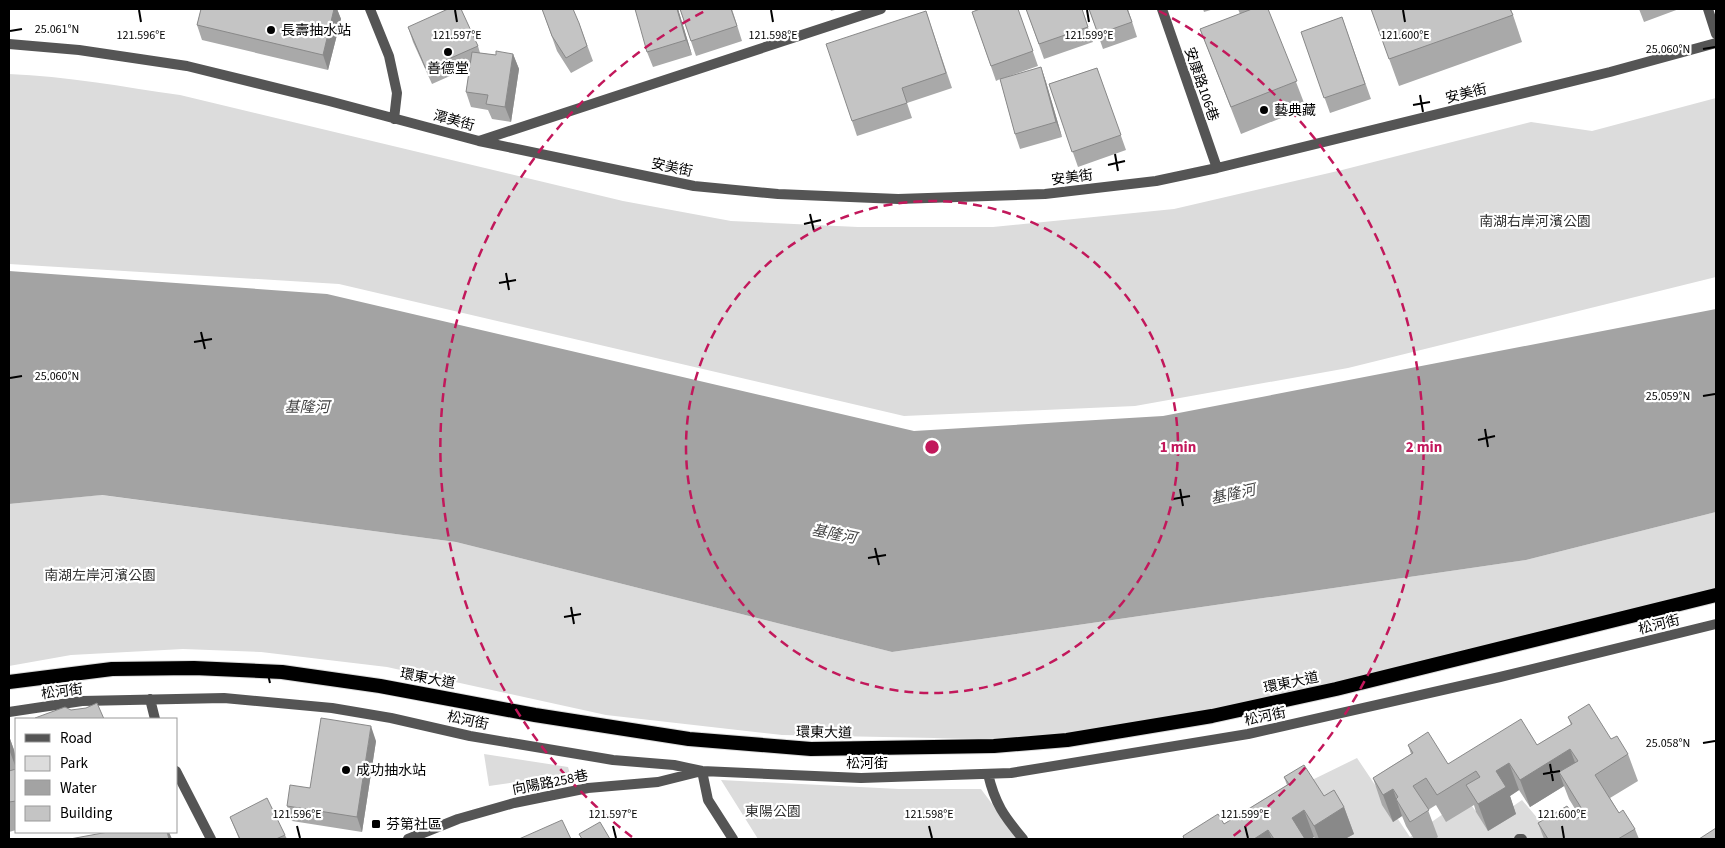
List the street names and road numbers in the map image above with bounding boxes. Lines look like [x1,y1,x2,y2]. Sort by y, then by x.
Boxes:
street label: 安康路106巷 [1179,45,1223,124]
street label: 安美街 [1443,79,1489,109]
street label: 潭美街 [431,106,477,136]
street label: 安美街 [649,154,694,182]
street label: 安美街 [1050,166,1094,190]
street label: 松河街 [1636,610,1682,640]
street label: 環東大道 [398,664,457,694]
street label: 環東大道 [1262,667,1321,699]
street label: 松河街 [40,680,84,704]
street label: 松河街 [1243,703,1288,731]
street label: 松河街 [445,707,490,735]
street label: 環東大道 [796,723,852,743]
street label: 松河街 [846,754,888,774]
street label: 向陽路258巷 [511,766,590,800]

